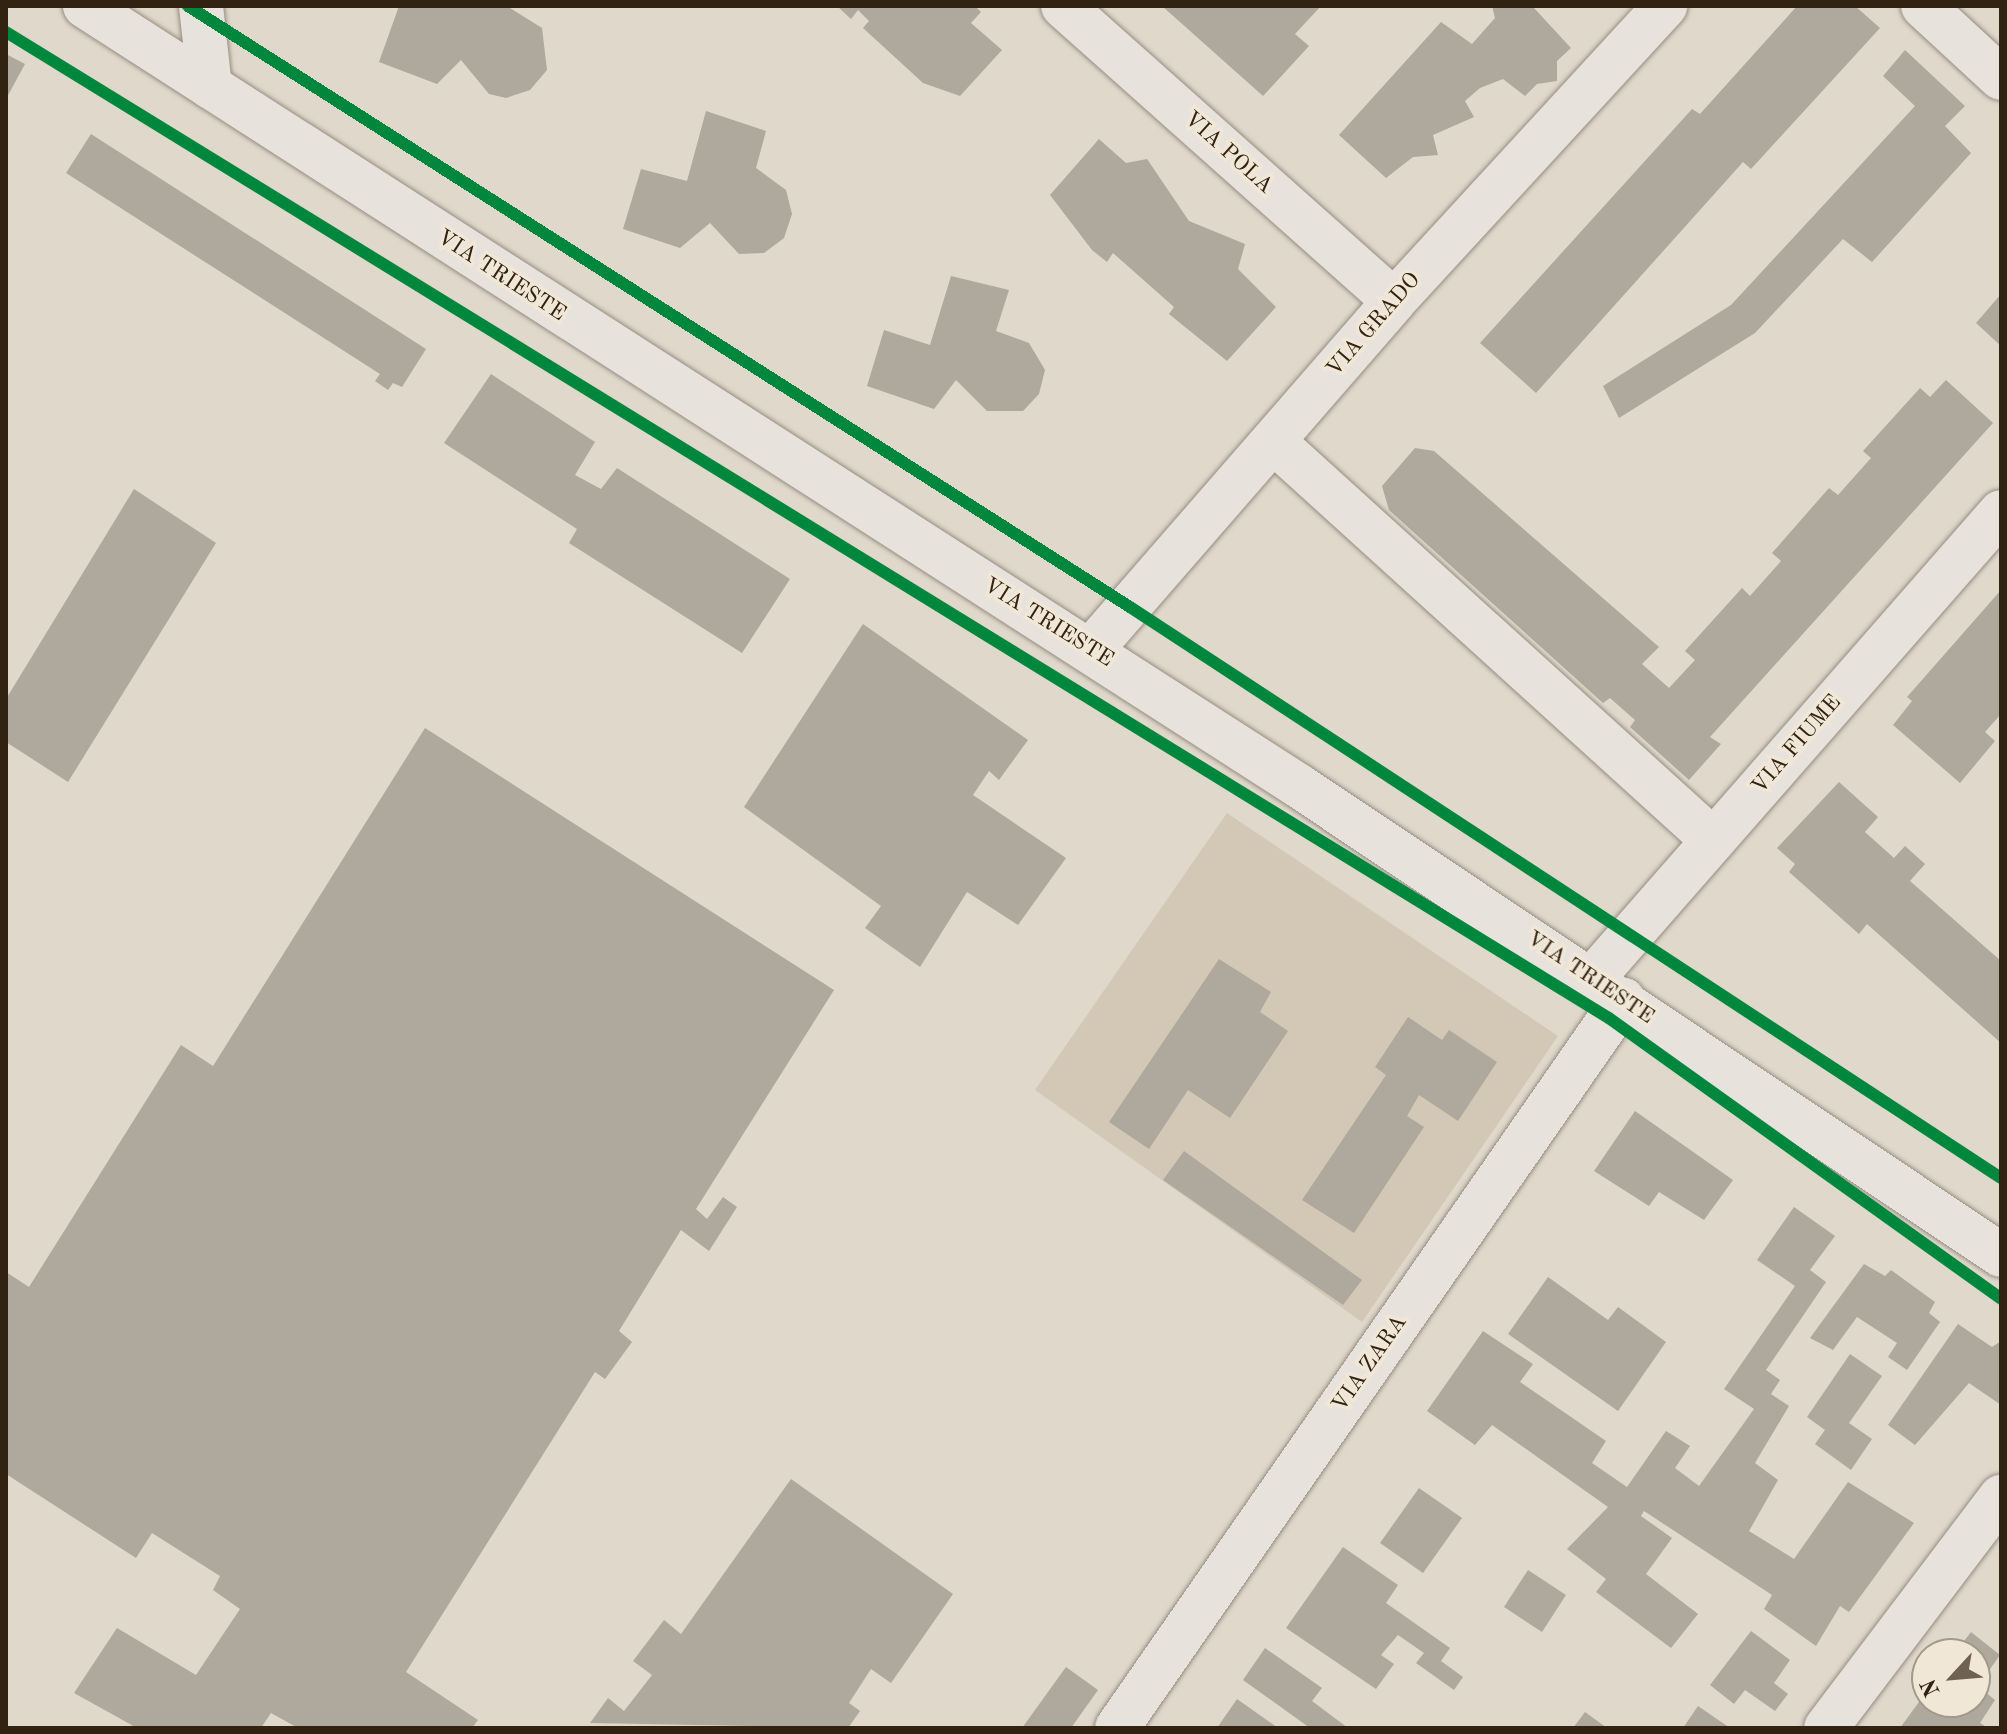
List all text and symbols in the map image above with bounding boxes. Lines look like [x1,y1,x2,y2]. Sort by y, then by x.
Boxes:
street label: VIA POLA [1178,106,1278,200]
street label: VIA TRIESTE [432,225,570,327]
street label: VIA GRADO [1322,267,1426,383]
street label: VIA TRIESTE [978,572,1118,674]
street label: VIA FIUME [1747,690,1847,800]
street label: VIA TRIESTE [1521,926,1659,1030]
street label: VIA ZARA [1327,1310,1413,1418]
north arrow [1911,1638,1991,1718]
text: N [1918,1675,1945,1700]

